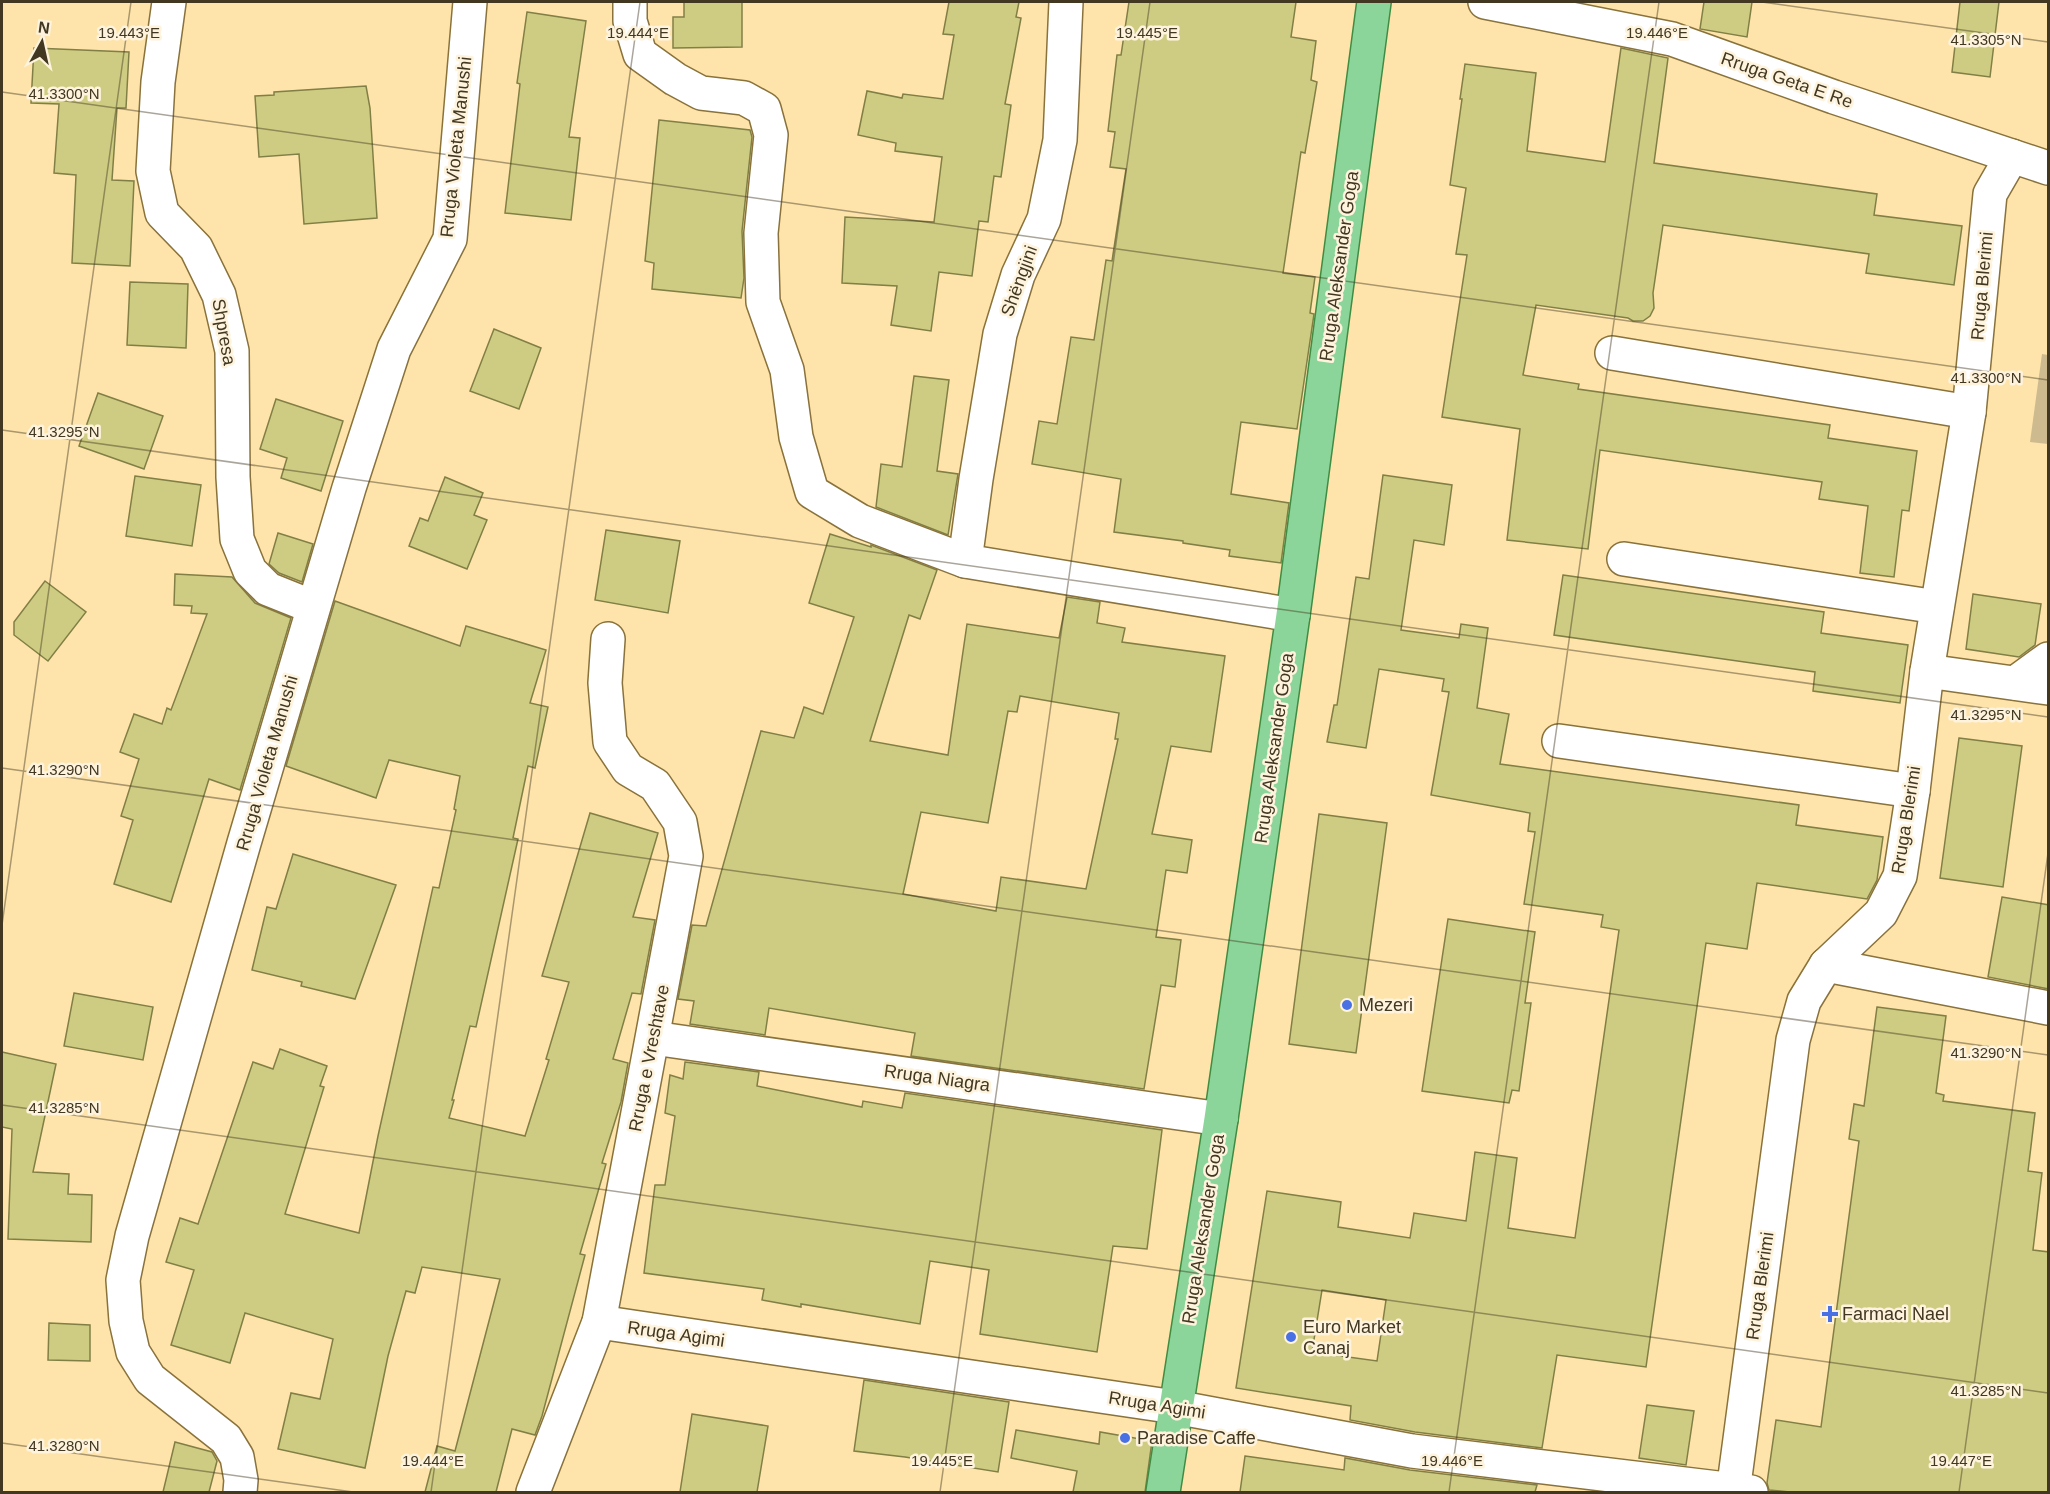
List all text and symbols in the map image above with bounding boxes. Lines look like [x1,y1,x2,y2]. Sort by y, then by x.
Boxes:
north arrow [12,12,72,72]
text: N [37,18,51,37]
text: 19.443°E [98,24,160,41]
text: 19.444°E [607,24,669,41]
text: 19.445°E [1116,24,1178,41]
text: 19.446°E [1626,24,1688,41]
text: 41.3305°N [1950,31,2022,48]
street label: Rruga Geta E Re [1718,48,1856,112]
street label: Rruga Violeta Manushi [437,56,475,238]
text: 41.3300°N [28,85,100,102]
street label: Rruga Aleksander Goga [1316,169,1362,363]
street label: Rruga Blerimi [1967,231,1997,341]
street label: Shëngjini [997,243,1041,319]
street label: Shpresa [208,297,240,368]
text: 41.3300°N [1950,369,2022,386]
text: 41.3295°N [28,423,100,440]
street label: Rruga Aleksander Goga [1251,651,1297,845]
street label: Rruga Violeta Manushi [232,673,302,853]
text: 41.3295°N [1950,706,2022,723]
text: 41.3290°N [28,761,100,778]
street label: Rruga Blerimi [1888,765,1924,875]
street label: Rruga e Vreshtave [625,983,673,1133]
place label: Mezeri [1359,995,1413,1015]
marker: Mezeri [1340,998,1354,1012]
text: 41.3290°N [1950,1044,2022,1061]
street label: Rruga Niagra [883,1061,992,1095]
text: 41.3285°N [28,1099,100,1116]
street label: Rruga Aleksander Goga [1178,1132,1228,1325]
street label: Rruga Blerimi [1743,1231,1777,1341]
place label: Farmaci Nael [1842,1304,1949,1324]
marker: Farmaci Nael [1823,1307,1837,1321]
street label: Rruga Agimi [626,1317,726,1351]
place label: Euro Market Canaj [1303,1317,1401,1358]
marker: Euro Market Canaj [1284,1330,1298,1344]
text: 41.3285°N [1950,1382,2022,1399]
street label: Rruga Agimi [1107,1387,1207,1423]
place label: Paradise Caffe [1137,1428,1256,1448]
marker: Paradise Caffe [1118,1431,1132,1445]
text: 41.3280°N [28,1437,100,1454]
text: 19.444°E [402,1452,464,1469]
text: 19.445°E [911,1452,973,1469]
text: 19.446°E [1421,1452,1483,1469]
text: 19.447°E [1930,1452,1992,1469]

